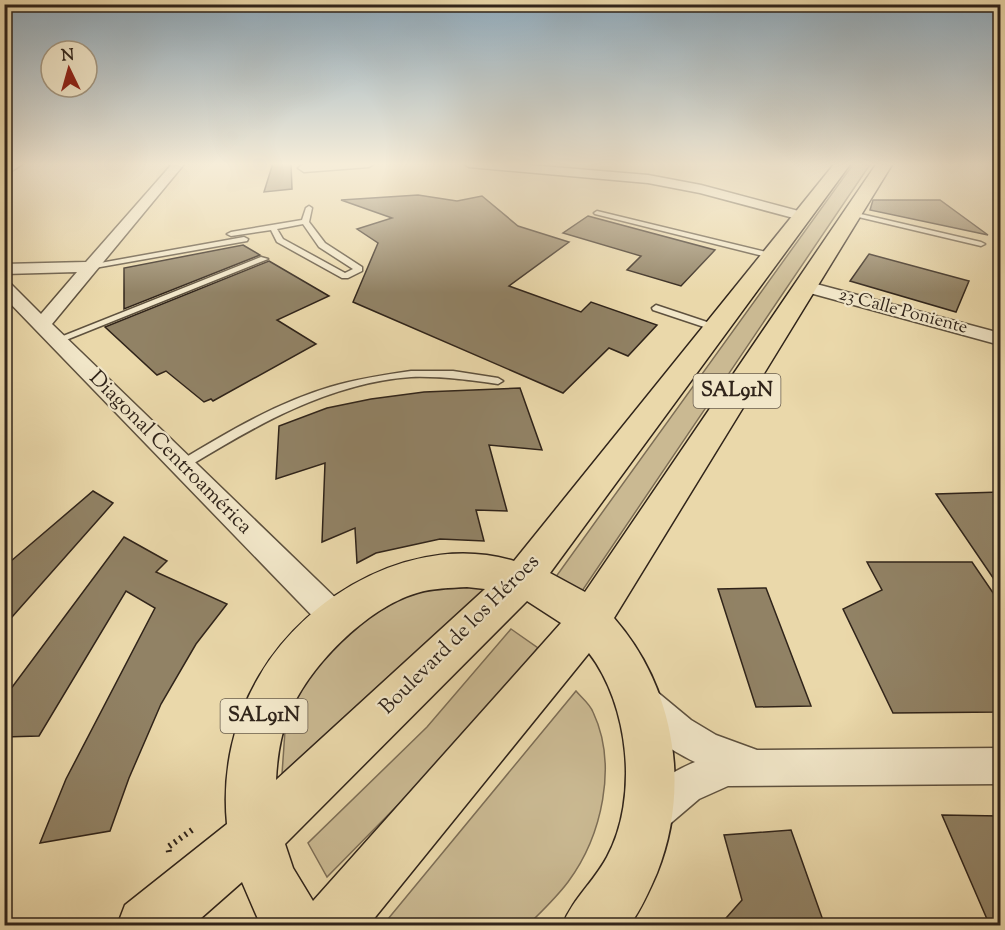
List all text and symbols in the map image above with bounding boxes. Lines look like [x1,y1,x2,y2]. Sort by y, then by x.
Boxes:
north arrow [39,39,99,99]
text: N [61,45,75,69]
street label: 23 Calle Poniente [836,282,970,342]
street label: Diagonal Centroamérica [81,364,259,542]
road number: SAL91N [694,374,780,408]
street label: Boulevard de los Héroes [373,548,547,722]
road number: SAL91N [220,699,308,733]

